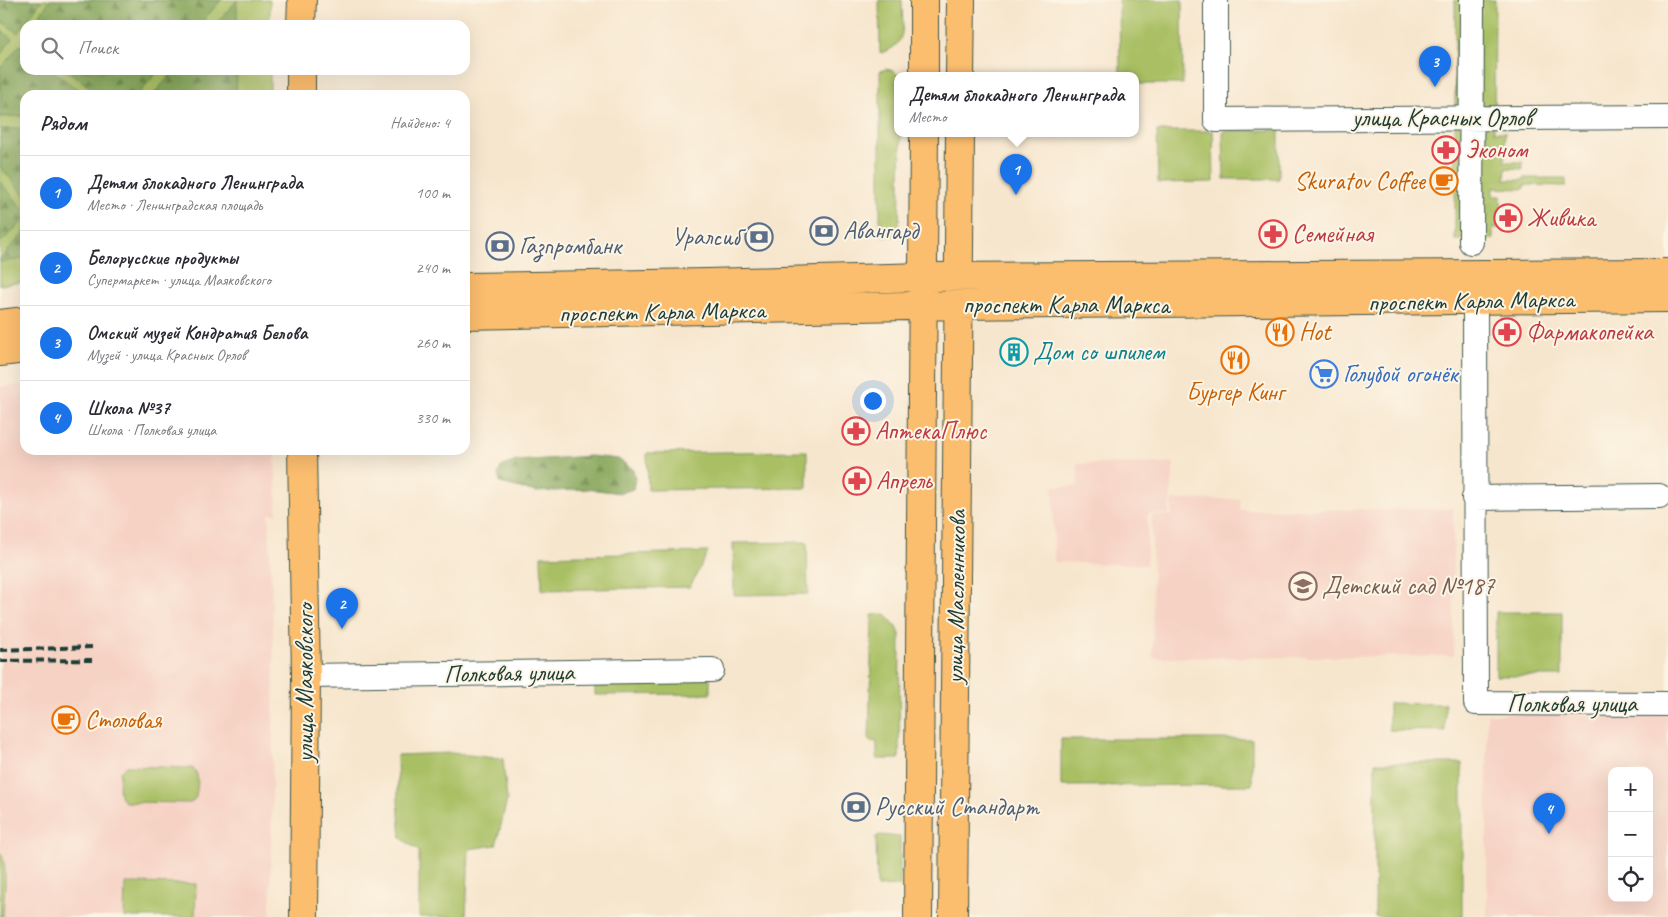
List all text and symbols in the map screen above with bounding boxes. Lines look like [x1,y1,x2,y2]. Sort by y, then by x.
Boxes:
search box [20,20,470,75]
icon: search [38,34,66,62]
text: Поиск [78,36,118,60]
pin: 3 [1419,46,1451,87]
popup [894,72,1139,137]
text: Детям блокадного Ленинграда [909,83,1124,107]
street label: улица Красных Орлов [1350,102,1538,134]
text: Место [909,107,946,127]
text: Рядом [40,110,87,136]
text: Найдено: 4 [390,113,450,133]
place label: Эконом [1465,134,1529,166]
pharmacy icon: Эконом [1431,135,1461,165]
pin: 1 [1000,154,1032,195]
place label: Skuratov Coffee [1294,165,1427,197]
cafe icon: Skuratov Coffee [1429,166,1459,196]
text: Детям блокадного Ленинграда [87,171,303,195]
text: 1 [52,183,60,203]
text: 100 m [416,183,450,203]
text: Место · Ленинградская площадь [87,195,262,215]
place label: Живика [1527,202,1598,234]
pharmacy icon: Живика [1493,203,1523,233]
place label: Авангард [843,215,920,247]
bank icon: Авангард [809,216,839,246]
place label: Семейная [1292,218,1375,250]
pharmacy icon: Семейная [1258,219,1288,249]
place label: Уралсиб [671,221,746,253]
bank icon: Уралсиб [744,222,774,252]
place label: Газпромбанк [519,230,624,263]
bank icon: Газпромбанк [485,231,515,261]
text: Белорусские продукты [87,246,238,270]
text: 2 [52,258,60,278]
text: 240 m [416,258,450,278]
text: Супермаркет · улица Маяковского [87,270,271,290]
street label: проспект Карла Маркса [1368,283,1577,319]
street label: проспект Карла Маркса [963,289,1172,321]
street label: проспект Карла Маркса [559,294,768,330]
place label: Hot [1299,316,1333,348]
place label: Фармакопейка [1526,316,1655,348]
restaurant icon: Hot [1265,317,1295,347]
pharmacy icon: Фармакопейка [1492,317,1522,347]
text: Омский музей Кондратия Белова [87,321,307,345]
text: 3 [52,333,60,353]
text: 260 m [416,333,450,353]
place label: Дом со шпилем [1033,336,1166,368]
building icon: Дом со шпилем [999,337,1029,367]
text: Музей · улица Красных Орлов [87,345,246,365]
restaurant icon: Бургер Кинг [1220,345,1250,375]
place label: Голубой огонёк [1343,358,1460,390]
supermarket icon: Голубой огонёк [1309,359,1339,389]
place label: Бургер Кинг [1186,376,1288,408]
your location [860,388,886,414]
text: Школа №37 [87,396,170,420]
text: 4 [52,408,60,428]
text: 330 m [416,408,450,428]
place label: АптекаПлюс [875,415,987,447]
pharmacy icon: АптекаПлюс [841,416,871,446]
text: Школа · Полковая улица [87,420,216,440]
place label: Апрель [876,465,934,497]
pharmacy icon: Апрель [842,466,872,496]
street label: улица Масленникова [938,508,974,686]
place label: Детский сад №187 [1322,570,1496,602]
school or university icon: Детский сад №187 [1288,571,1318,601]
pin: 2 [326,588,358,629]
street label: улица Маяковского [289,600,321,764]
street label: Полковая улица [444,656,576,690]
street label: Полковая улица [1507,688,1639,720]
place label: Столовая [85,704,162,736]
cafe icon: Столовая [51,705,81,735]
map controls [1608,767,1653,902]
button: + [1608,767,1653,812]
place label: Русский Стандарт [875,791,1041,823]
bank icon: Русский Стандарт [841,792,871,822]
pin: 4 [1533,793,1565,834]
button: − [1608,812,1653,857]
button: locate [1608,857,1653,902]

